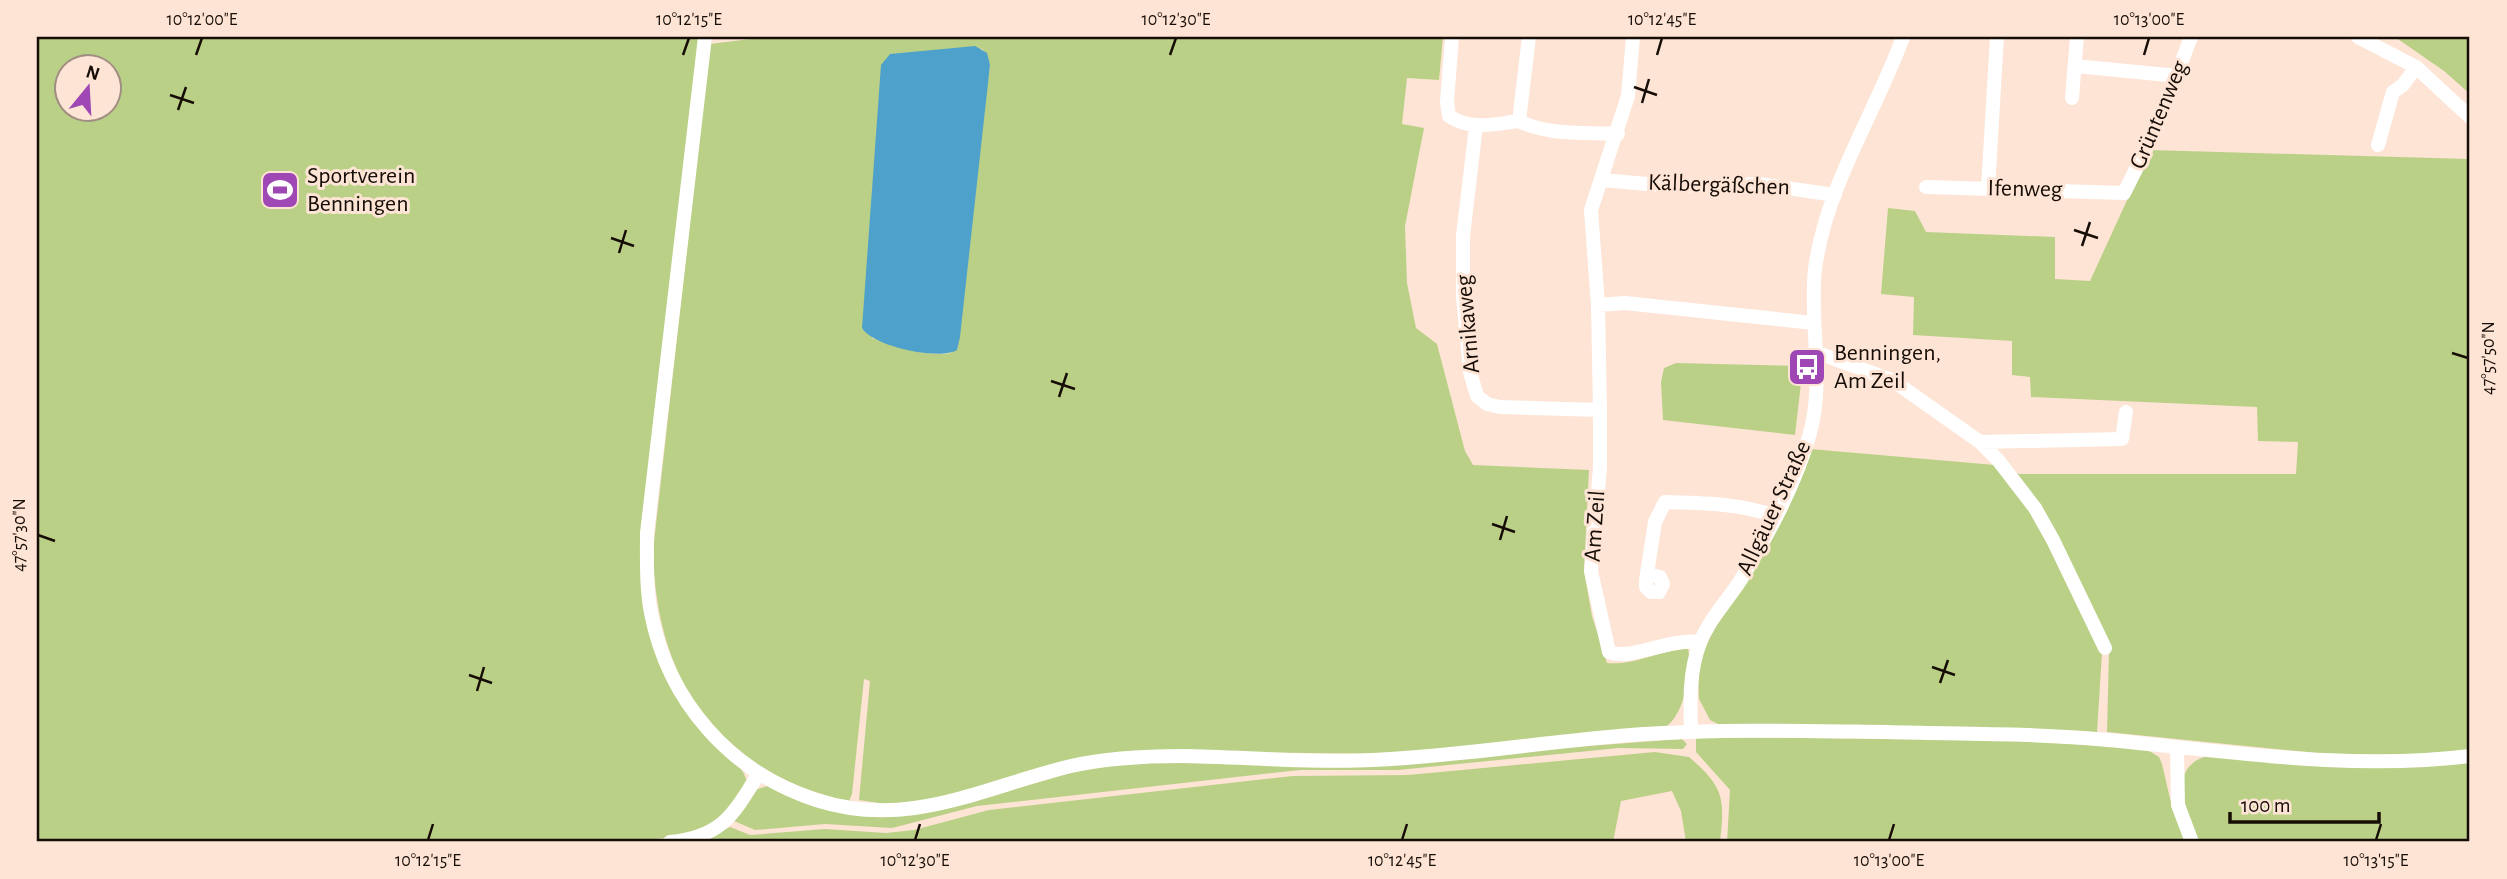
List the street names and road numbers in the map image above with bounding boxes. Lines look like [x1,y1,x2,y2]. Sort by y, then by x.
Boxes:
street label: Grüntenweg [2126,57,2193,172]
street label: Kälbergäßchen [1648,171,1790,199]
street label: Ifenweg [1987,176,2063,202]
street label: Arnikaweg [1452,273,1484,374]
street label: Allgäuer Straße [1732,437,1816,579]
street label: Am Zeil [1581,489,1609,563]

